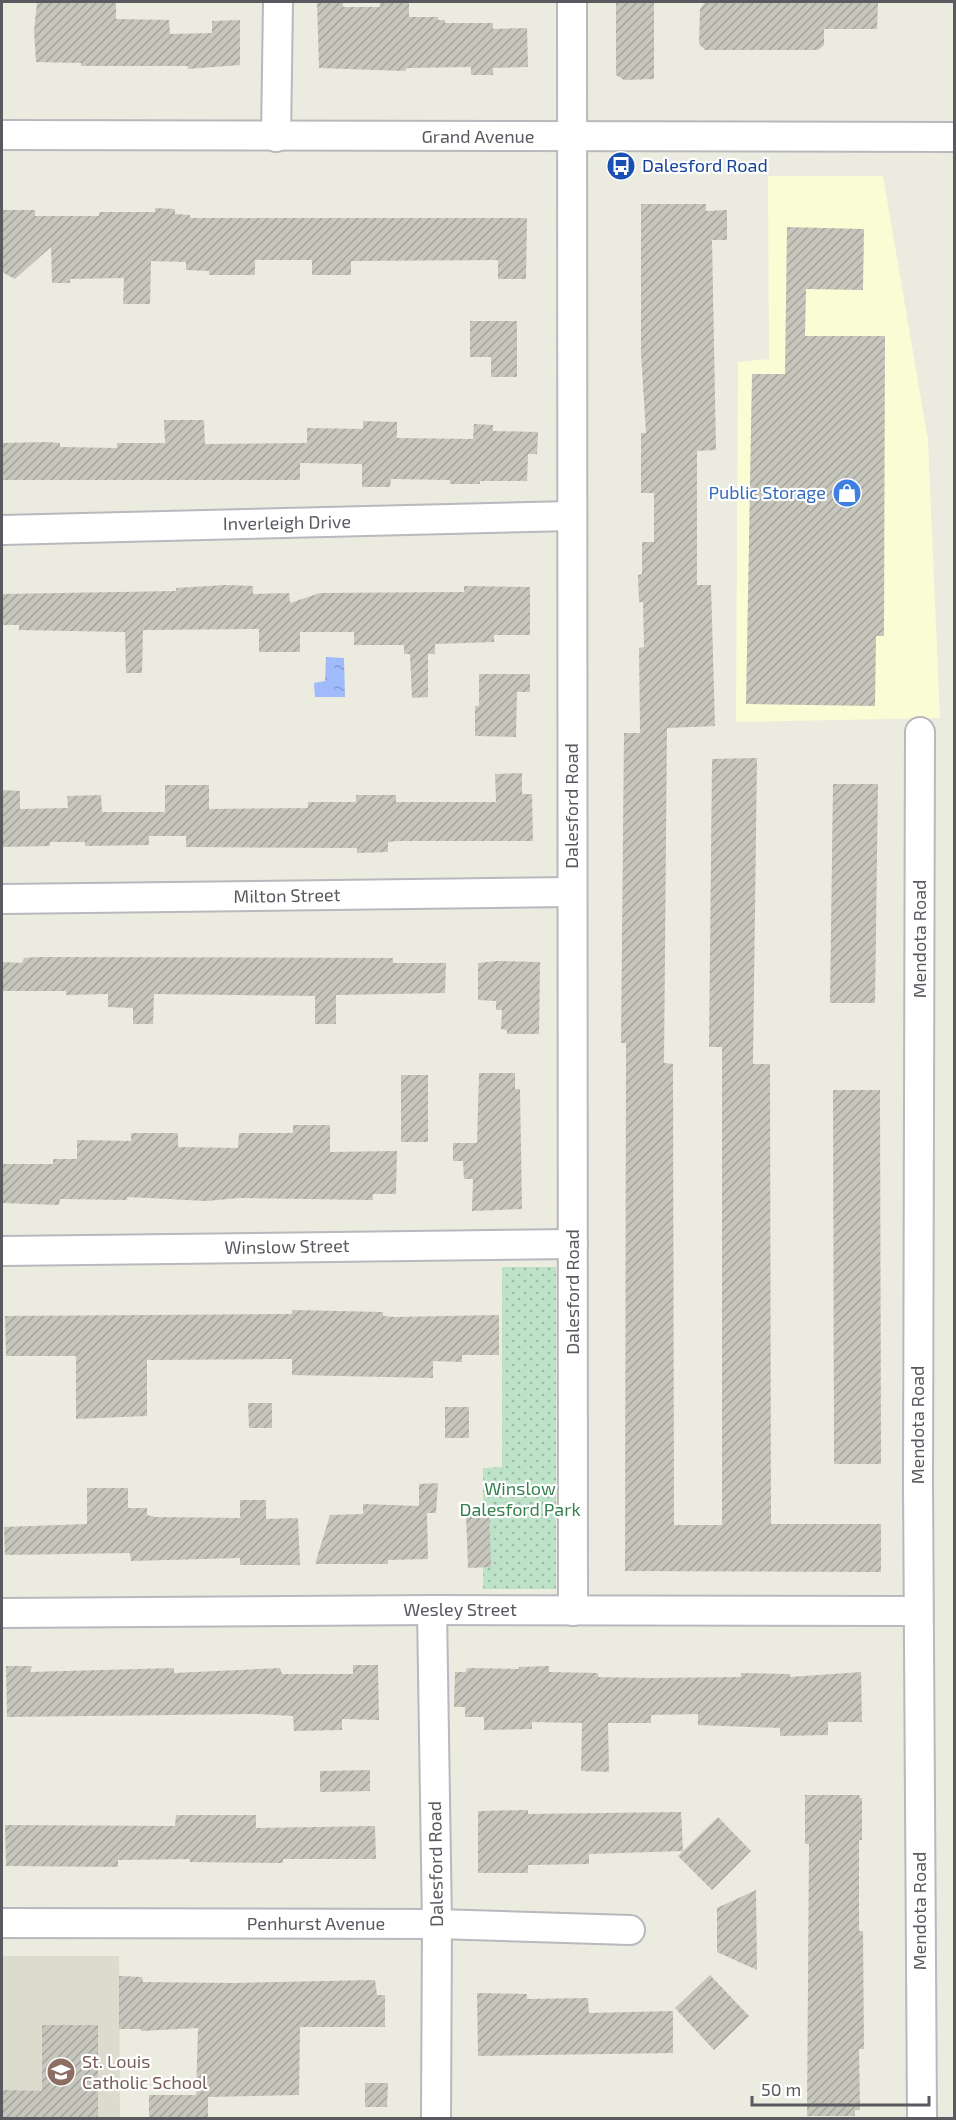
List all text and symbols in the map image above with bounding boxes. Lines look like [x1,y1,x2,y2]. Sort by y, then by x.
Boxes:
street label: Grand Avenue [421,125,535,147]
bus stop icon: Dalesford Road [605,150,637,182]
place label: Dalesford Road [642,154,768,176]
shop icon: Public Storage [831,477,863,509]
place label: Public Storage [708,481,826,503]
street label: Inverleigh Drive [223,510,351,534]
street label: Dalesford Road [560,743,582,869]
street label: Mendota Road [908,880,930,998]
street label: Milton Street [233,883,341,907]
street label: Dalesford Road [561,1229,583,1355]
street label: Winslow Street [224,1234,350,1258]
street label: Mendota Road [906,1366,928,1484]
park label: Winslow Dalesford Park [459,1477,581,1520]
street label: Wesley Street [403,1598,517,1620]
street label: Dalesford Road [423,1801,447,1927]
street label: Mendota Road [908,1852,930,1970]
street label: Penhurst Avenue [247,1912,385,1934]
place label: St. Louis Catholic School [82,2050,208,2093]
school or university icon: St. Louis Catholic School [45,2056,77,2088]
scale bar [752,2069,929,2107]
text: 50 m [761,2078,801,2100]

